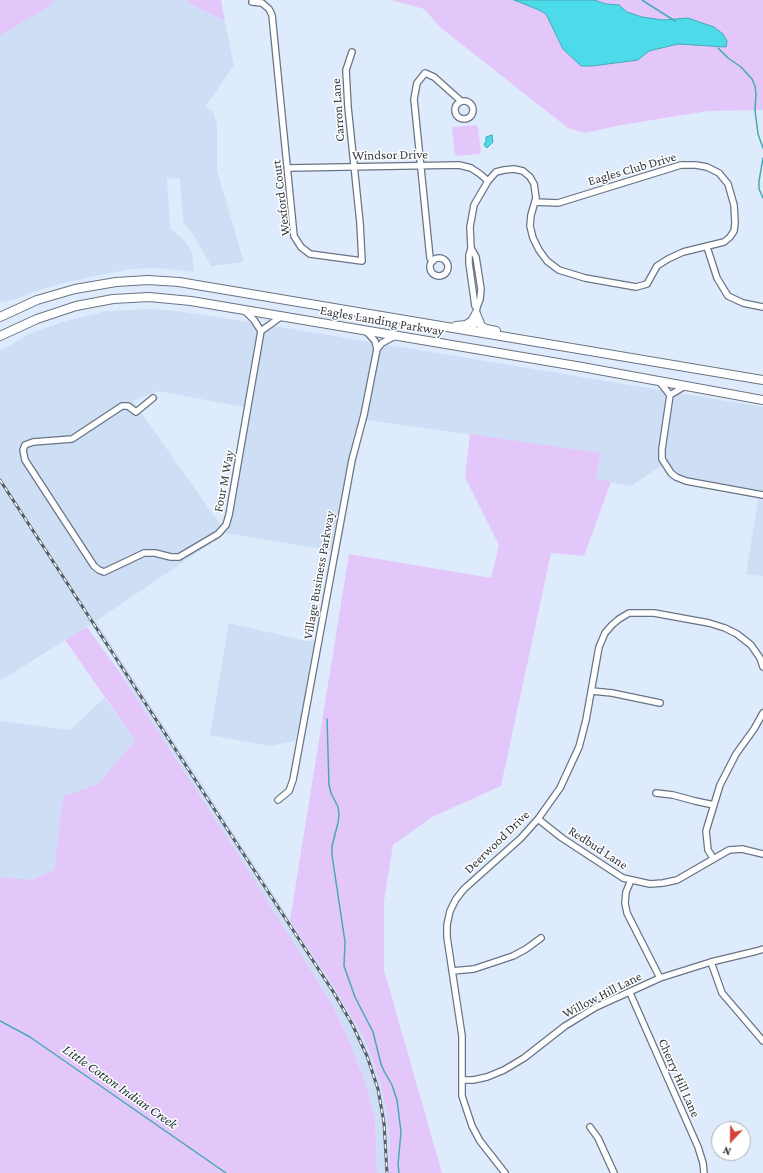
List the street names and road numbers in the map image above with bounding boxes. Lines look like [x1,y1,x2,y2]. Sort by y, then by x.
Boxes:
street label: Carron Lane [328,78,348,142]
street label: Windsor Drive [352,147,428,163]
street label: Eagles Club Drive [586,149,678,189]
street label: Wexford Court [269,159,293,237]
street label: Eagles Landing Parkway [319,302,445,340]
street label: Four M Way [210,449,238,513]
street label: Village Business Parkway [300,510,338,640]
street label: Deerwood Drive [461,807,533,877]
street label: Redbud Lane [565,823,631,873]
street label: Willow Hill Lane [560,968,644,1022]
street label: Cherry Hill Lane [655,1036,703,1120]

